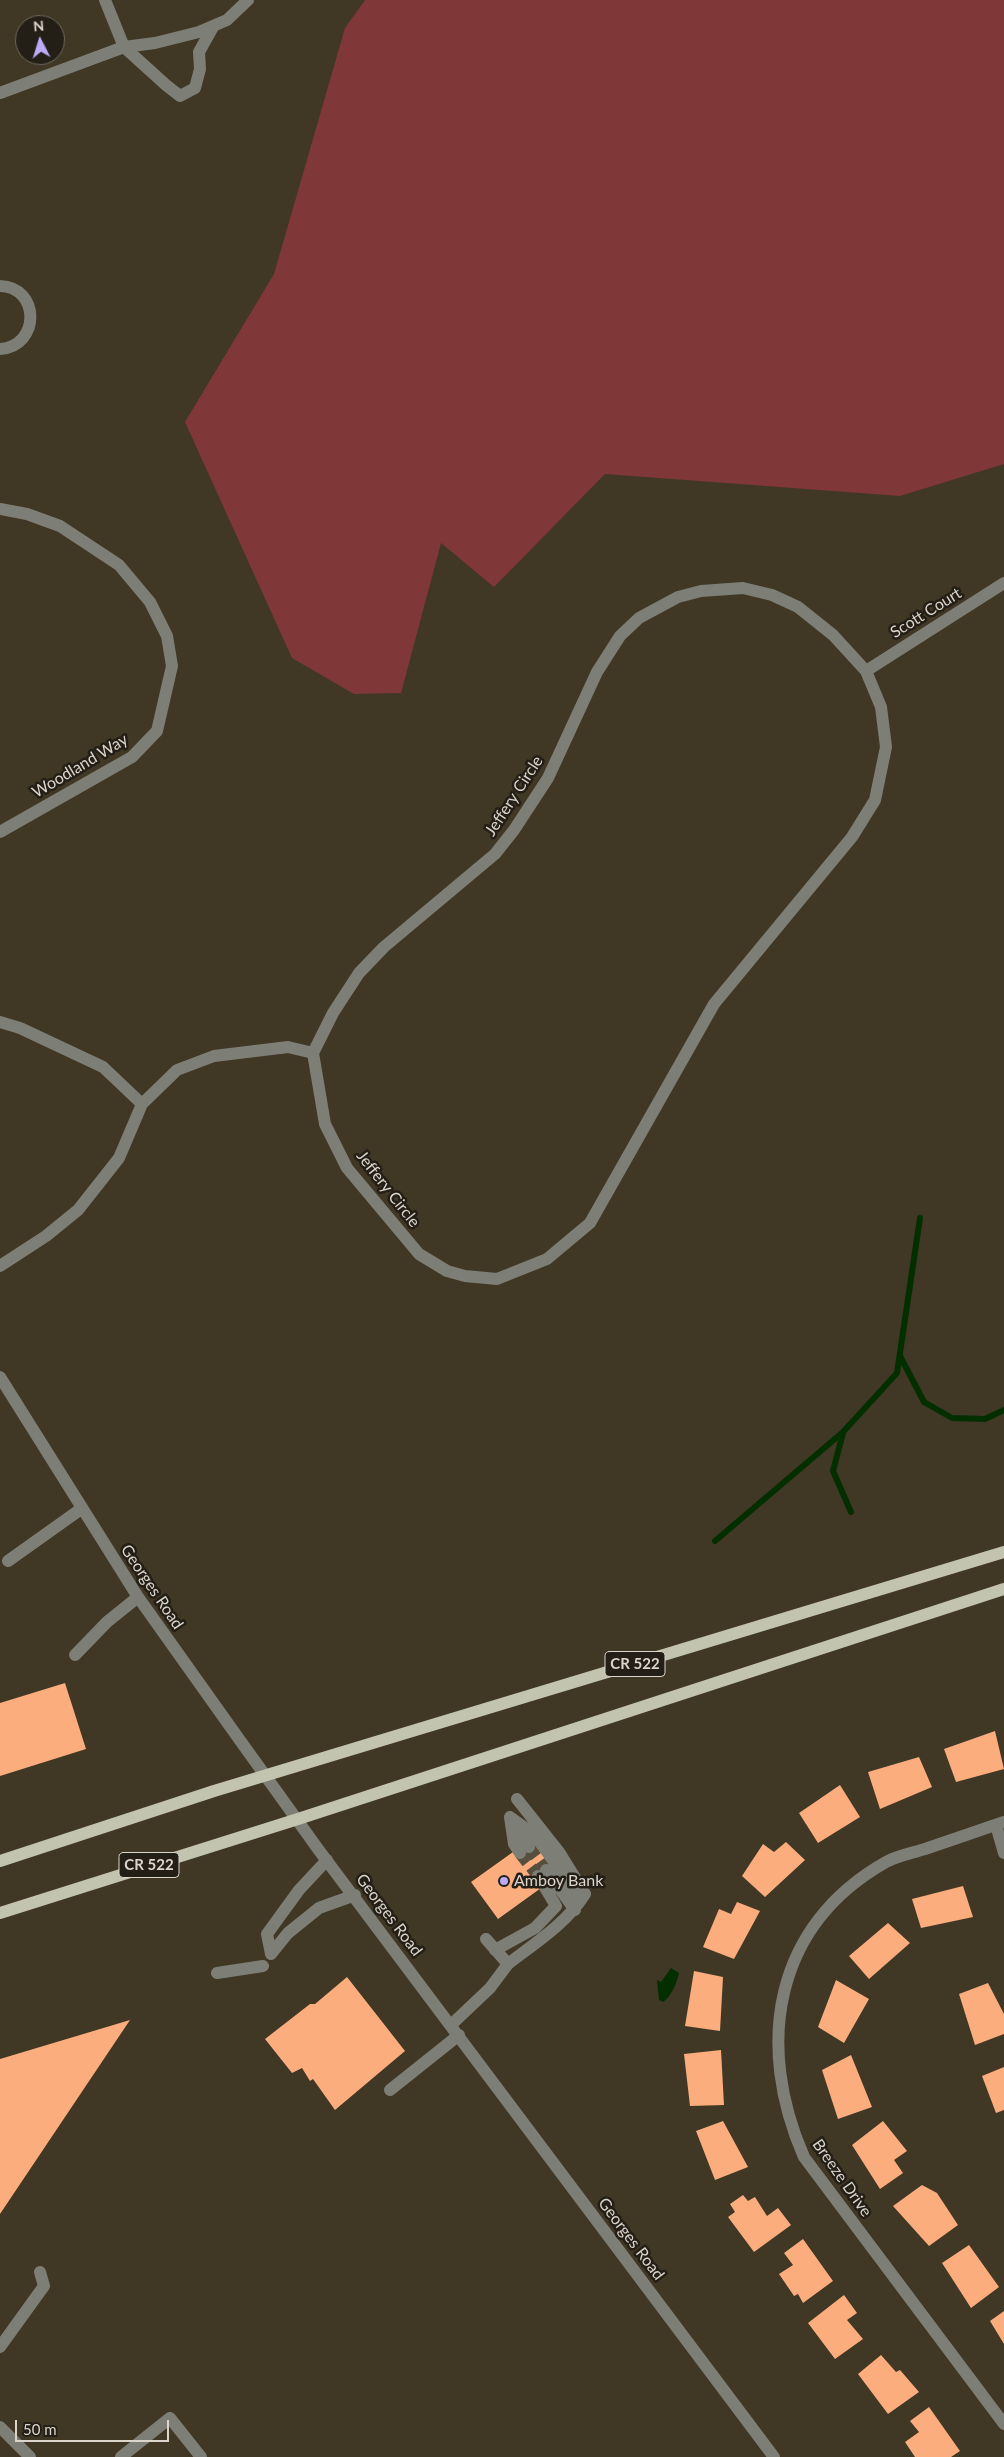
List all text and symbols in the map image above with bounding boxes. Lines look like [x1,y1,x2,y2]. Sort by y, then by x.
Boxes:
north arrow [15,15,65,65]
text: N [33,17,45,34]
street label: Scott Court [887,584,965,642]
street label: Woodland Way [29,730,131,802]
street label: Jeffery Circle [481,752,547,840]
street label: Jeffery Circle [352,1147,424,1231]
street label: Georges Road [117,1541,187,1633]
road number: CR 522 [605,1652,665,1676]
road number: CR 522 [119,1852,179,1878]
street label: Georges Road [352,1870,426,1960]
place label: Amboy Bank [514,1871,603,1891]
marker: Amboy Bank [498,1875,510,1887]
street label: Breeze Drive [808,2135,876,2221]
street label: Georges Road [594,2194,668,2284]
scale bar [18,2410,171,2442]
text: 50 m [23,2420,57,2438]

